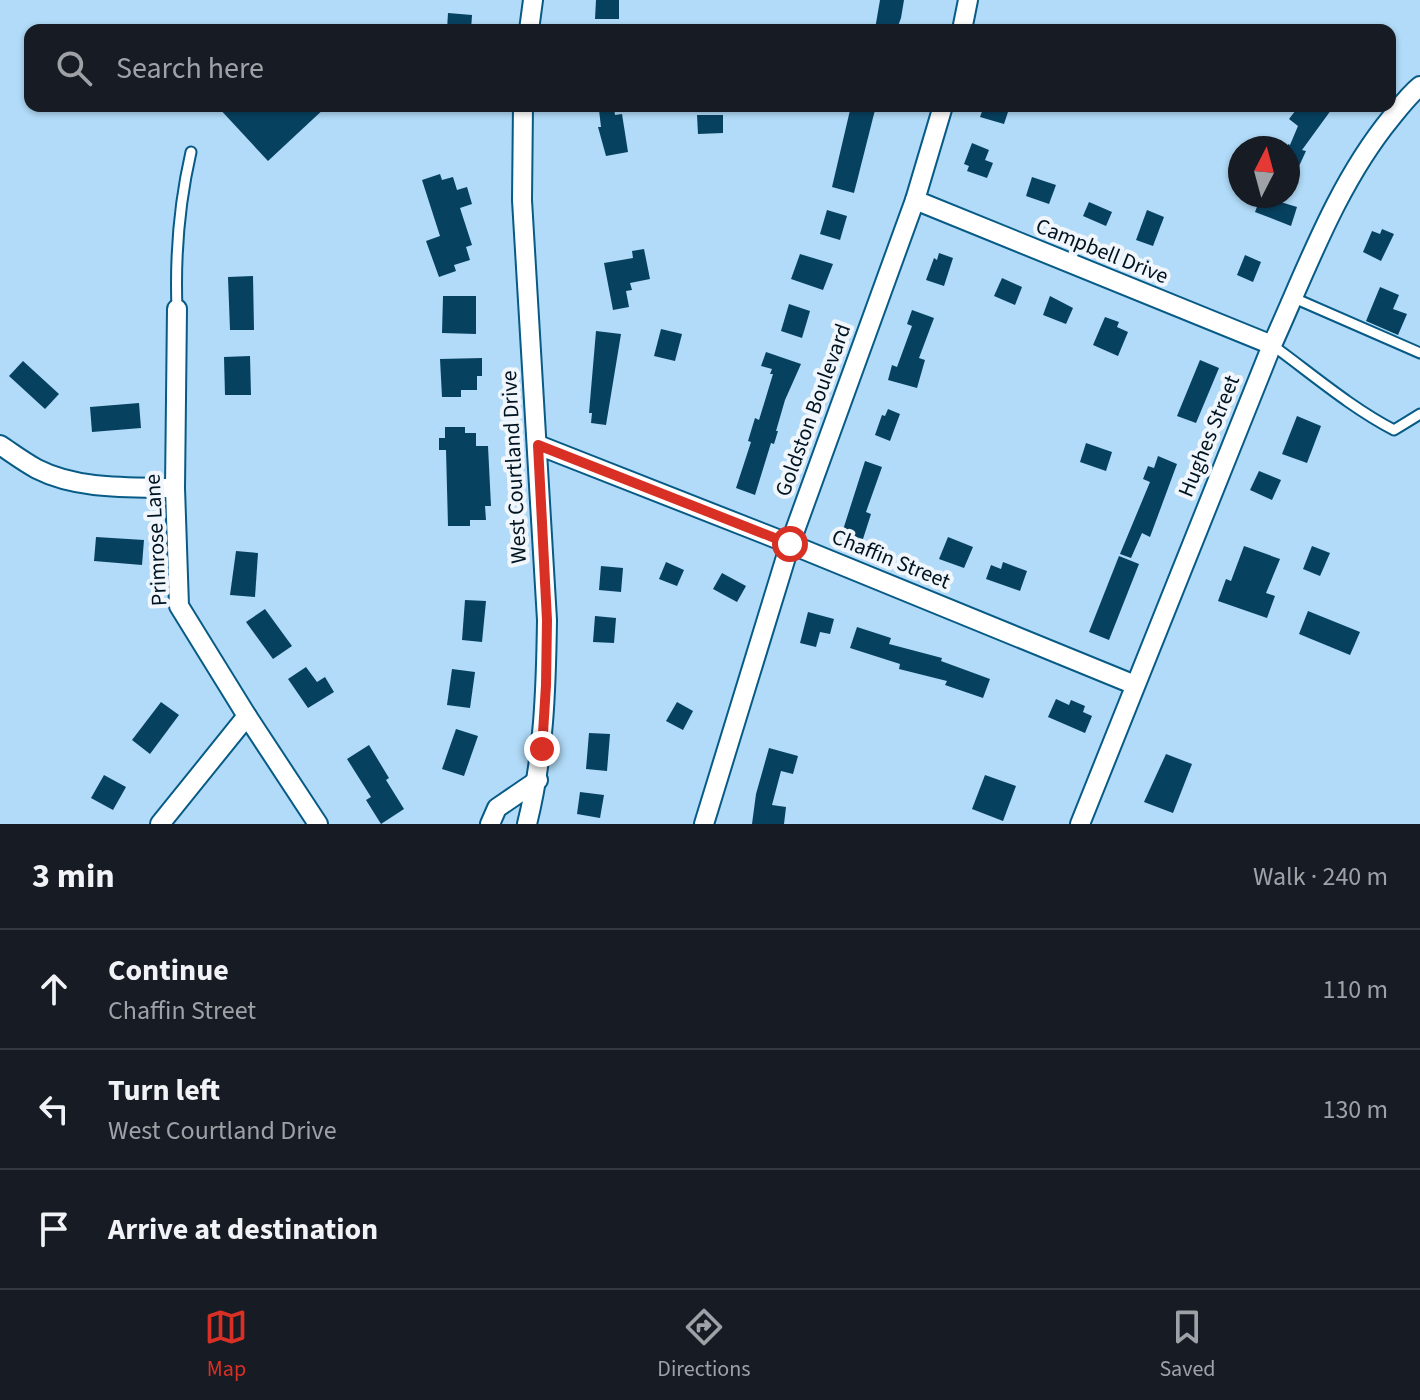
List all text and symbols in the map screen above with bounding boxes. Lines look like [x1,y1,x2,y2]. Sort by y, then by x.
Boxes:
search box [24,24,1396,112]
icon: search [52,46,96,90]
text: Search here [116,47,264,90]
north arrow [1228,136,1300,208]
street label: Campbell Drive [1031,210,1173,292]
street label: Goldston Boulevard [767,319,859,501]
street label: West Courtland Drive [493,370,535,564]
street label: Hughes Street [1170,370,1248,502]
street label: Primrose Lane [137,473,175,607]
street label: Chaffin Street [827,521,956,598]
route start [772,526,808,562]
route end [524,731,560,767]
text: 3 min [32,852,115,901]
text: Walk · 240 m [1253,858,1388,895]
text: Continue [108,949,229,992]
icon: ahead [32,967,76,1011]
text: 110 m [1322,971,1388,1008]
text: Chaffin Street [108,992,256,1029]
text: Turn left [108,1069,220,1112]
icon: left [32,1087,76,1131]
text: 130 m [1322,1091,1388,1128]
text: West Courtland Drive [108,1112,337,1149]
icon: arrive [32,1207,76,1251]
text: Arrive at destination [108,1208,378,1251]
tab: Map [204,1305,248,1385]
tab: Directions [657,1305,750,1385]
tab: Saved [1159,1305,1216,1385]

